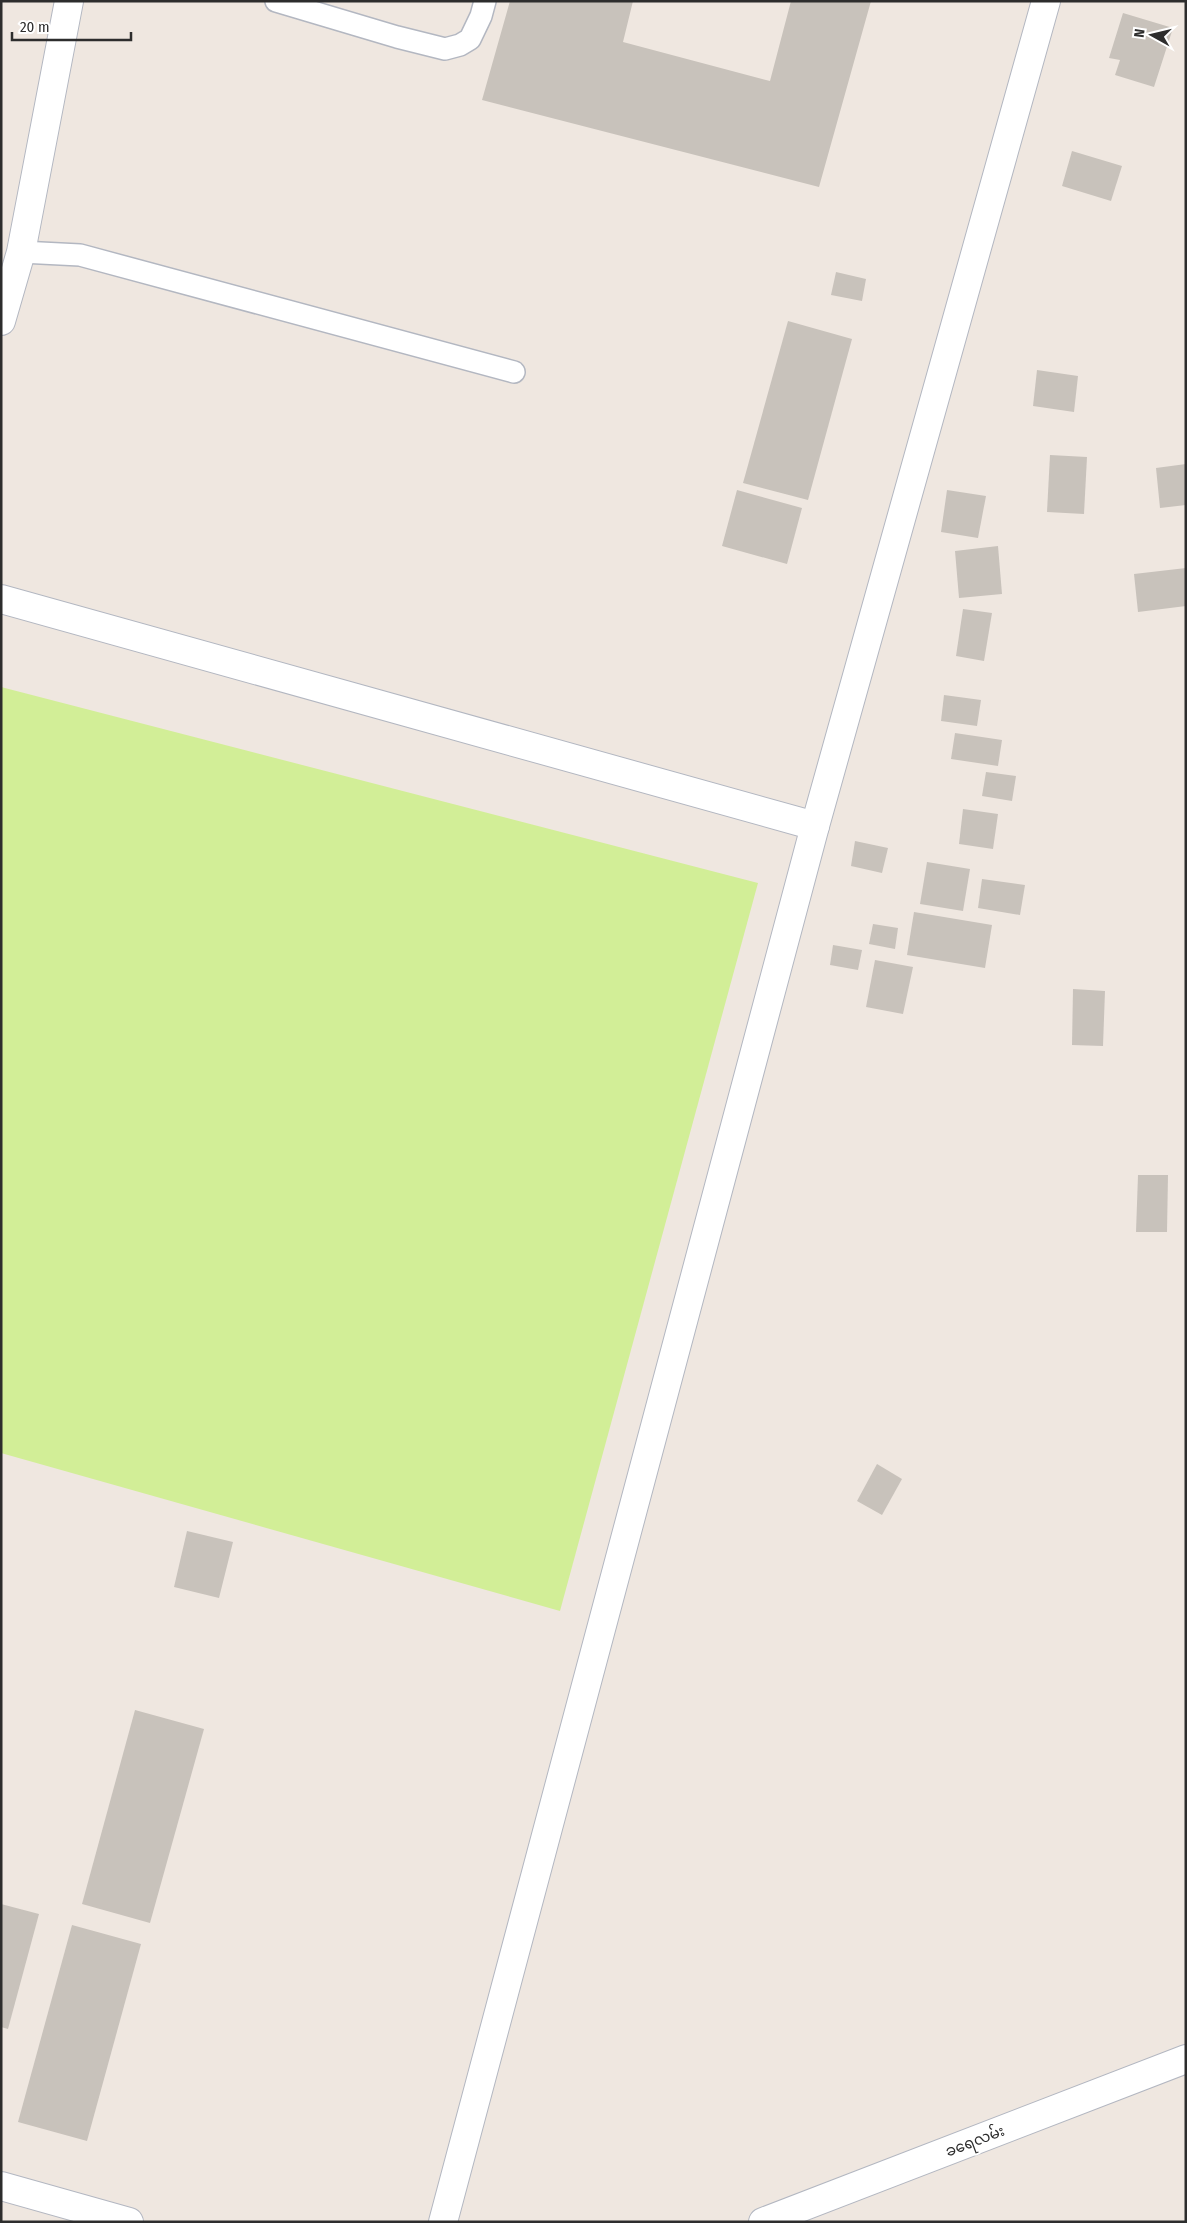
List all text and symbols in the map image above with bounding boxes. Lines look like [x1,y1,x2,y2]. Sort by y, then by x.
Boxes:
scale bar [12,10,131,42]
north arrow [1127,10,1177,60]
text: 20 m [20,18,50,36]
text: N [1131,28,1149,39]
street label: ခရေလမ်း [942,2121,1008,2163]

